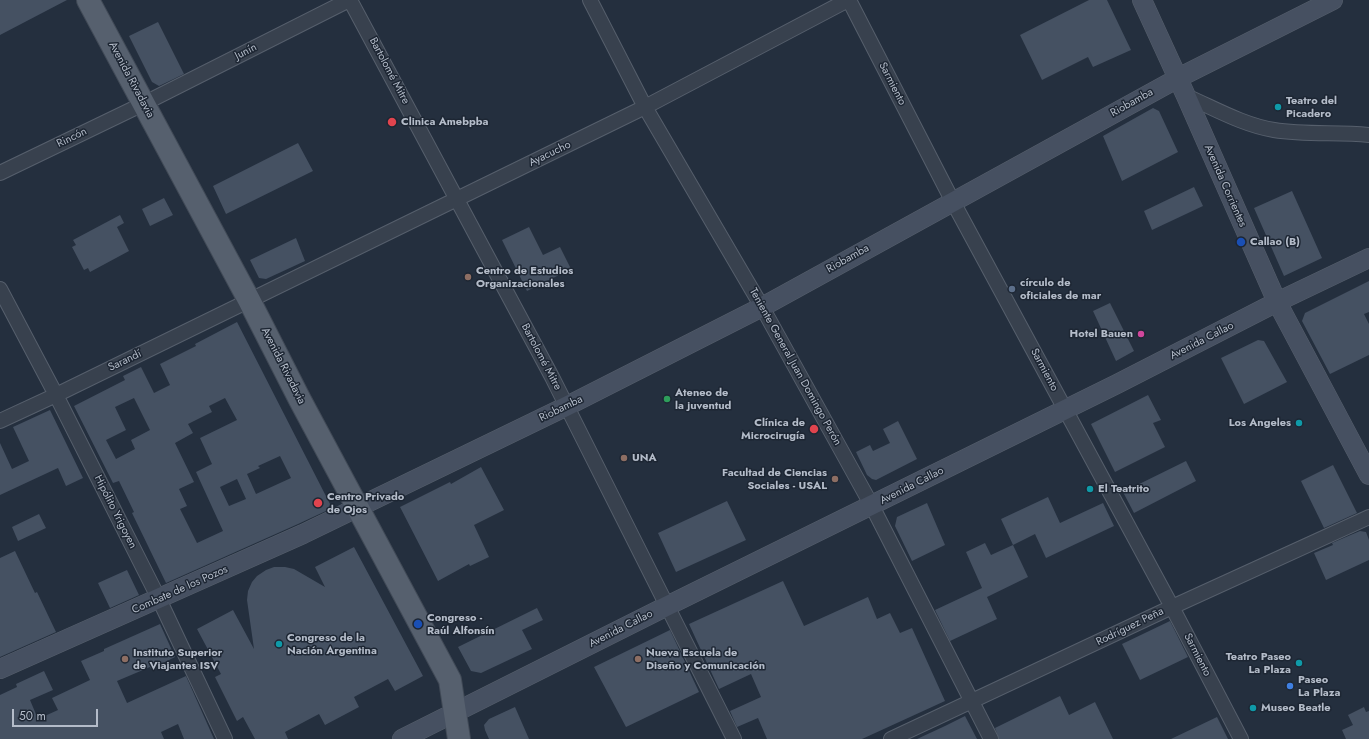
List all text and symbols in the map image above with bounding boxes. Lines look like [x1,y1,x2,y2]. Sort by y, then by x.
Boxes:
street label: Bartolomé Mitre [366,35,412,107]
street label: Avenida Rivadavia [105,40,157,120]
street label: Junín [233,41,259,63]
street label: Sarmiento [876,60,908,108]
street label: Riobamba [1108,86,1156,120]
place label: Teatro del Picadero [1286,94,1337,120]
marker: Teatro del Picadero [1273,102,1283,112]
place label: Clinica Amebpba [401,115,488,129]
marker: Clinica Amebpba [386,116,398,128]
street label: Rincón [55,125,89,151]
street label: Ayacucho [527,138,573,170]
street label: Avenida Corrientes [1201,143,1249,229]
place label: Callao (B) [1250,235,1300,249]
marker: Callao (B) [1235,236,1247,248]
street label: Riobamba [824,242,872,276]
place label: Centro de Estudios Organizacionales [476,264,573,290]
marker: Centro de Estudios Organizacionales [463,272,473,282]
place label: círculo de oficiales de mar [1020,276,1101,302]
marker: círculo de oficiales de mar [1007,284,1017,294]
street label: Teniente General Juan Domingo Perón [746,286,844,448]
street label: Avenida Callao [1168,319,1236,363]
street label: Bartolomé Mitre [518,321,564,393]
street label: Avenida Rivadavia [258,325,308,407]
place label: Hotel Bauen [1070,327,1133,341]
marker: Hotel Bauen [1136,329,1146,339]
street label: Sarmiento [1027,346,1061,394]
street label: Sarandí [106,347,144,375]
place label: Ateneo de la juventud [675,386,731,412]
street label: Riobamba [537,393,585,425]
marker: Ateneo de la juventud [662,394,672,404]
place label: Clínica de Microcirugía [741,416,805,442]
place label: Los Angeles [1229,416,1291,430]
marker: Los Angeles [1294,418,1304,428]
marker: Clínica de Microcirugía [808,423,820,435]
place label: UNA [632,451,657,465]
marker: UNA [619,453,629,463]
street label: Avenida Callao [878,464,946,508]
place label: Facultad de Ciencias Sociales - USAL [722,466,827,492]
street label: Hipólito Yrigoyen [91,473,139,551]
marker: Facultad de Ciencias Sociales - USAL [830,474,840,484]
place label: El Teatrito [1098,482,1149,496]
marker: El Teatrito [1085,484,1095,494]
place label: Centro Privado de Ojos [327,490,404,516]
marker: Centro Privado de Ojos [312,497,324,509]
street label: Combate de los Pozos [130,563,230,617]
street label: Rodríguez Peña [1094,605,1166,649]
street label: Avenida Callao [587,607,655,651]
place label: Congreso - Raúl Alfonsín [427,611,495,637]
marker: Congreso - Raúl Alfonsín [412,618,424,630]
place label: Congreso de la Nación Argentina [287,631,377,657]
street label: Sarmiento [1181,631,1213,679]
marker: Congreso de la Nación Argentina [274,639,284,649]
place label: Instituto Superior de Viajantes ISV [133,646,222,672]
place label: Nueva Escuela de Diseño y Comunicación [646,646,765,672]
place label: Teatro Paseo La Plaza [1226,650,1291,676]
marker: Instituto Superior de Viajantes ISV [120,654,130,664]
marker: Nueva Escuela de Diseño y Comunicación [633,654,643,664]
marker: Teatro Paseo La Plaza [1294,658,1304,668]
place label: Paseo La Plaza [1298,673,1340,699]
marker: Paseo La Plaza [1285,681,1295,691]
scale bar [14,701,100,727]
place label: Museo Beatle [1261,701,1331,715]
marker: Museo Beatle [1248,703,1258,713]
text: 50 m [19,707,46,725]

